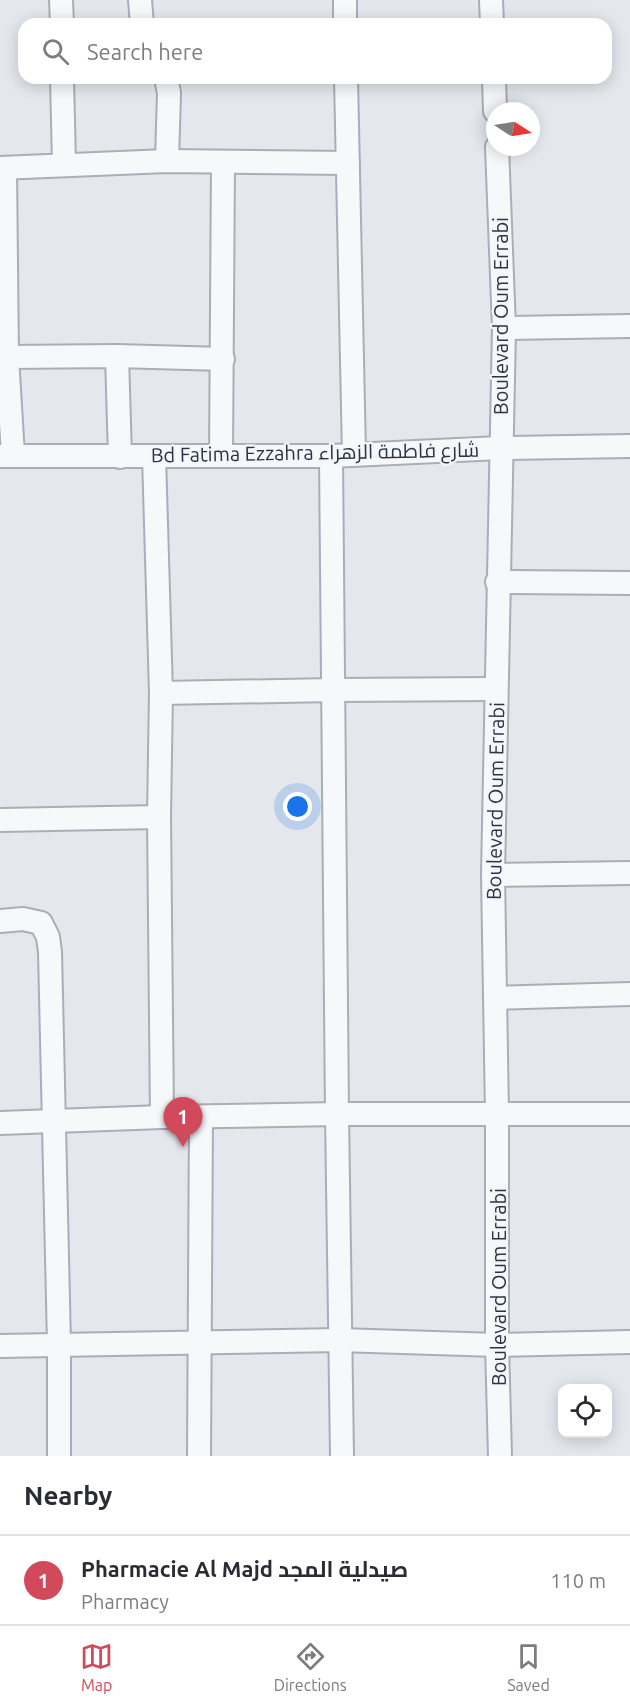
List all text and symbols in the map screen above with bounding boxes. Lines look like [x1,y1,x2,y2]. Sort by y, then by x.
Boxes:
search box [18,18,612,84]
icon: search [39,35,72,68]
text: Search here [87,39,203,64]
north arrow [486,102,540,156]
street label: Boulevard Oum Errabi [489,217,512,415]
street label: Bd Fatima Ezzahra شارع فاطمة الزهراء [151,438,479,469]
street label: Boulevard Oum Errabi [482,702,508,900]
your location [283,792,312,821]
pin: 1 [164,1098,202,1147]
street label: Boulevard Oum Errabi [487,1188,510,1386]
map controls [558,1384,612,1438]
button: locate [558,1384,612,1438]
text: Nearby [24,1481,112,1510]
text: Pharmacie Al Majd صيدلية المجد [81,1556,408,1581]
text: 1 [38,1569,49,1592]
text: 110 m [550,1569,606,1592]
text: Pharmacy [81,1590,169,1613]
tab: Map [80,1640,113,1694]
tab: Directions [274,1640,347,1694]
tab: Saved [507,1640,550,1694]

